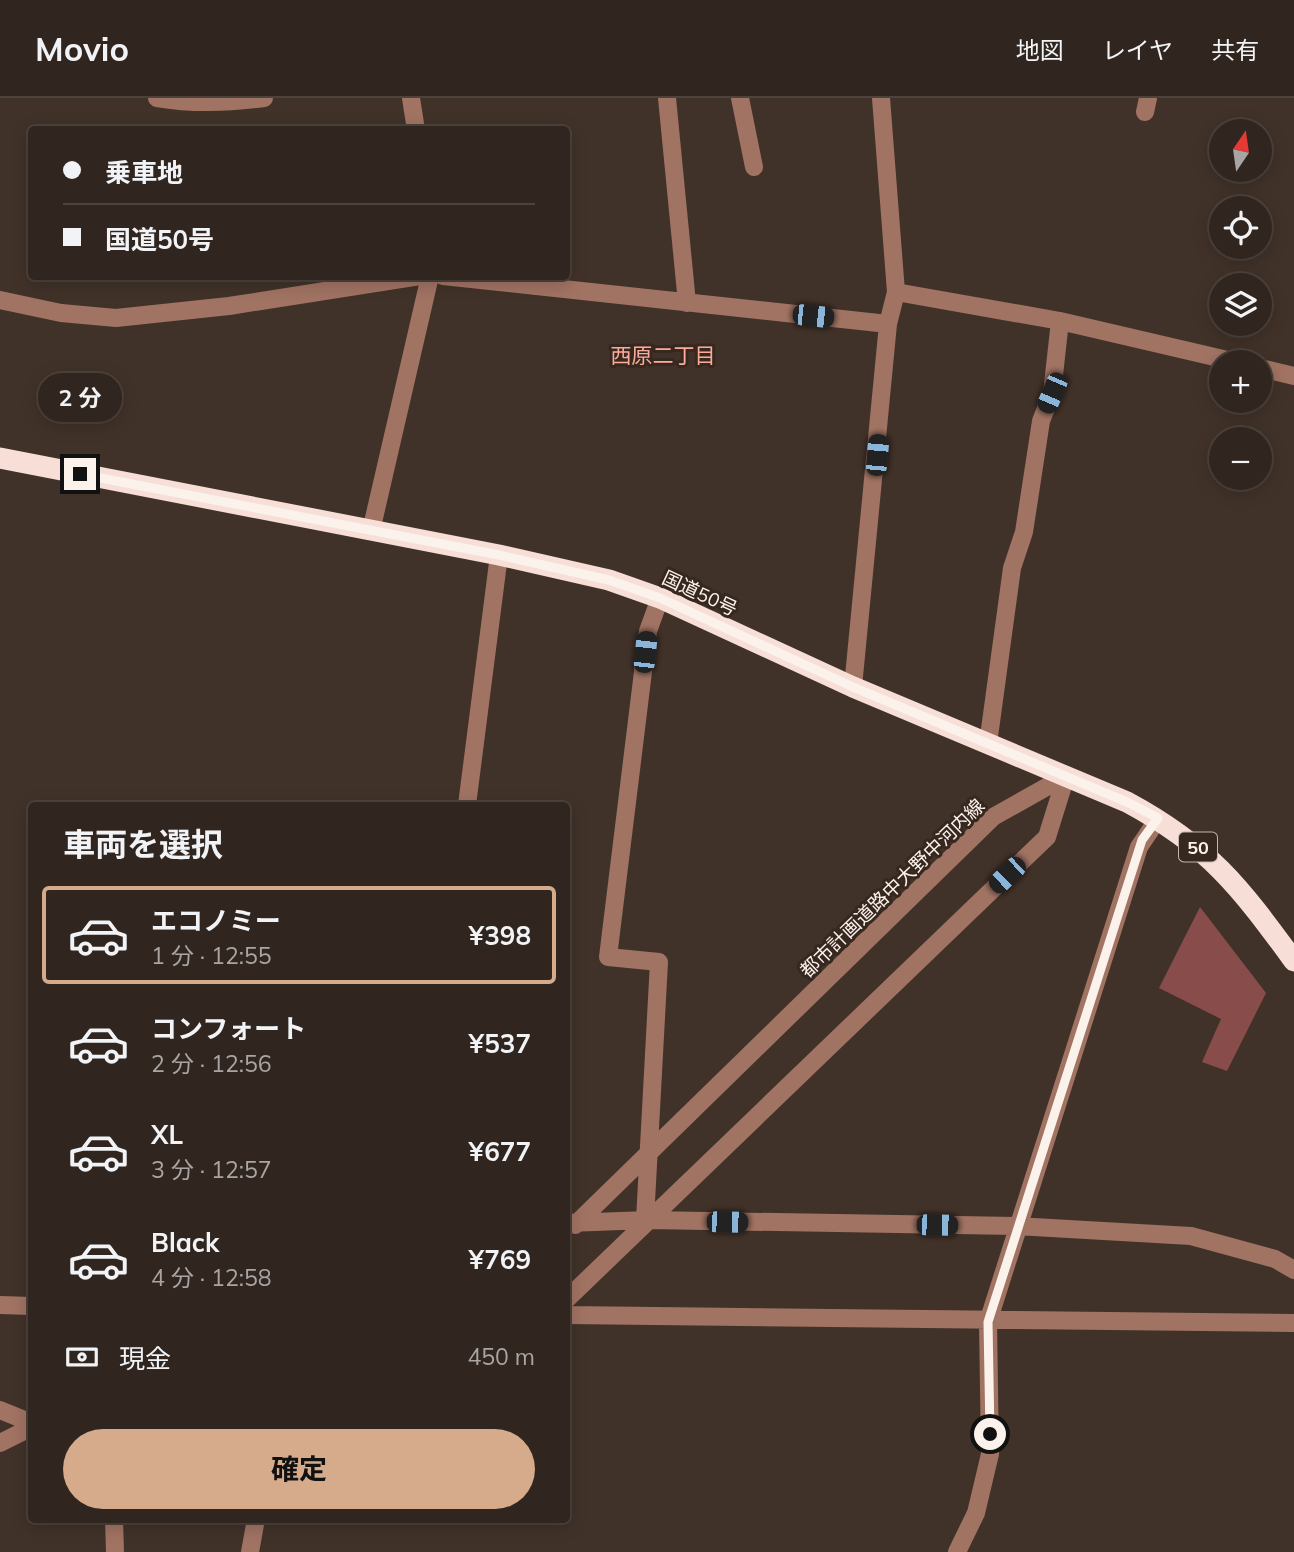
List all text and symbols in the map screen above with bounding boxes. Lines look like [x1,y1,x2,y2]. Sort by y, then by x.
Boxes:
text: Movio [35,28,129,69]
text: 地図 [1016,35,1064,65]
text: レイヤ [1102,35,1173,65]
text: 共有 [1211,35,1259,65]
north arrow [1209,119,1272,182]
map controls [1209,119,1272,490]
text: 乗車地 [105,156,183,189]
button: locate [1209,196,1272,259]
text: 国道50号 [105,223,214,256]
button: layers [1209,273,1272,336]
car [792,303,835,329]
district label: 西原二丁目 [611,342,716,368]
button: + [1209,350,1272,413]
car [1035,370,1070,416]
callout: 2 分 [38,372,122,422]
text: 2 分 [58,383,102,412]
button: − [1209,427,1272,490]
car [865,433,890,477]
route end [64,458,96,490]
street label: 国道50号 [659,565,741,621]
car [633,630,658,674]
street label: 都市計画道路中大野中河内線 [795,794,989,982]
text: 車両を選択 [63,824,223,864]
road number: 50 [1179,832,1217,862]
car [985,853,1030,897]
icon: car [67,904,130,967]
text: エコノミー [151,904,281,937]
text: ¥398 [469,919,531,952]
text: 1 分 · 12:55 [151,941,272,970]
icon: car [67,1012,130,1075]
text: コンフォート [151,1012,306,1045]
text: ¥537 [469,1027,531,1060]
text: 2 分 · 12:56 [151,1049,272,1078]
text: XL [151,1118,183,1151]
icon: car [67,1120,130,1183]
text: ¥677 [469,1135,531,1168]
text: 3 分 · 12:57 [151,1155,272,1184]
car [706,1211,749,1233]
car [916,1214,959,1236]
text: Black [151,1226,219,1259]
icon: car [67,1228,130,1291]
text: ¥769 [469,1243,531,1276]
text: 4 分 · 12:58 [151,1263,272,1292]
icon: cash [63,1338,101,1376]
text: 現金 [119,1342,171,1375]
text: 450 m [467,1342,535,1371]
route start [974,1418,1006,1450]
button: 確定 [63,1429,535,1509]

